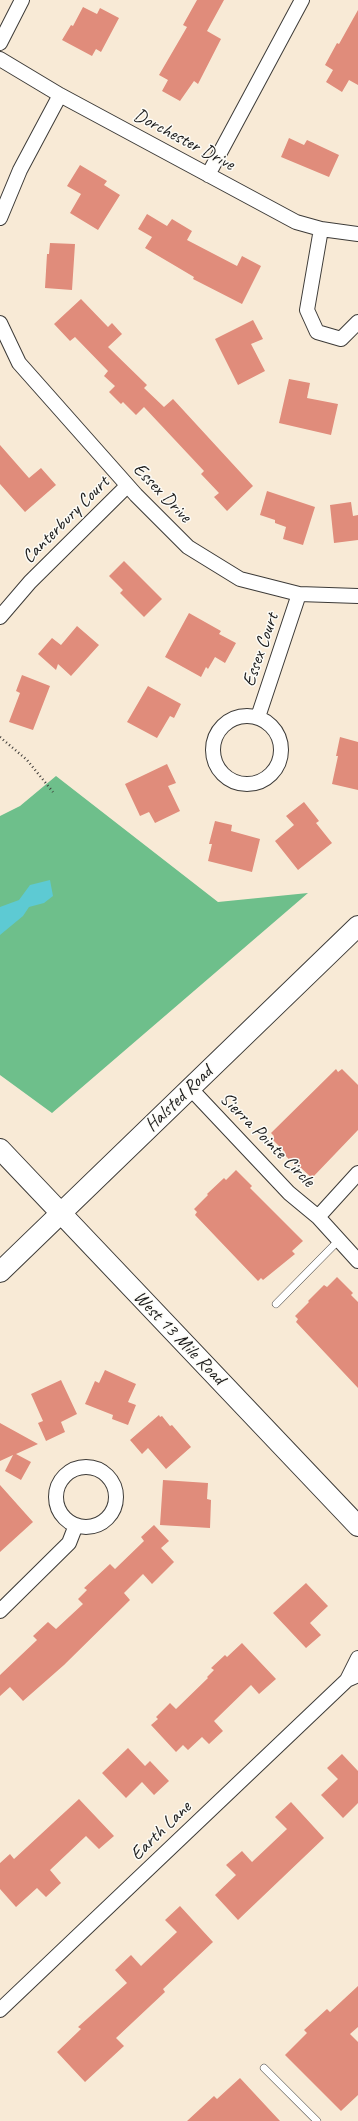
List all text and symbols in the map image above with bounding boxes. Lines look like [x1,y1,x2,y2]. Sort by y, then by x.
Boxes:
street label: Dorchester Drive [130,104,238,176]
street label: Essex Drive [128,458,196,528]
street label: Canterbury Court [18,472,114,568]
street label: Essex Court [238,610,284,690]
street label: Halsted Road [140,1061,218,1137]
street label: Sierra Pointe Circle [215,1088,319,1192]
street label: West 13 Mile Road [128,1286,230,1390]
street label: Earth Lane [126,1796,196,1866]

